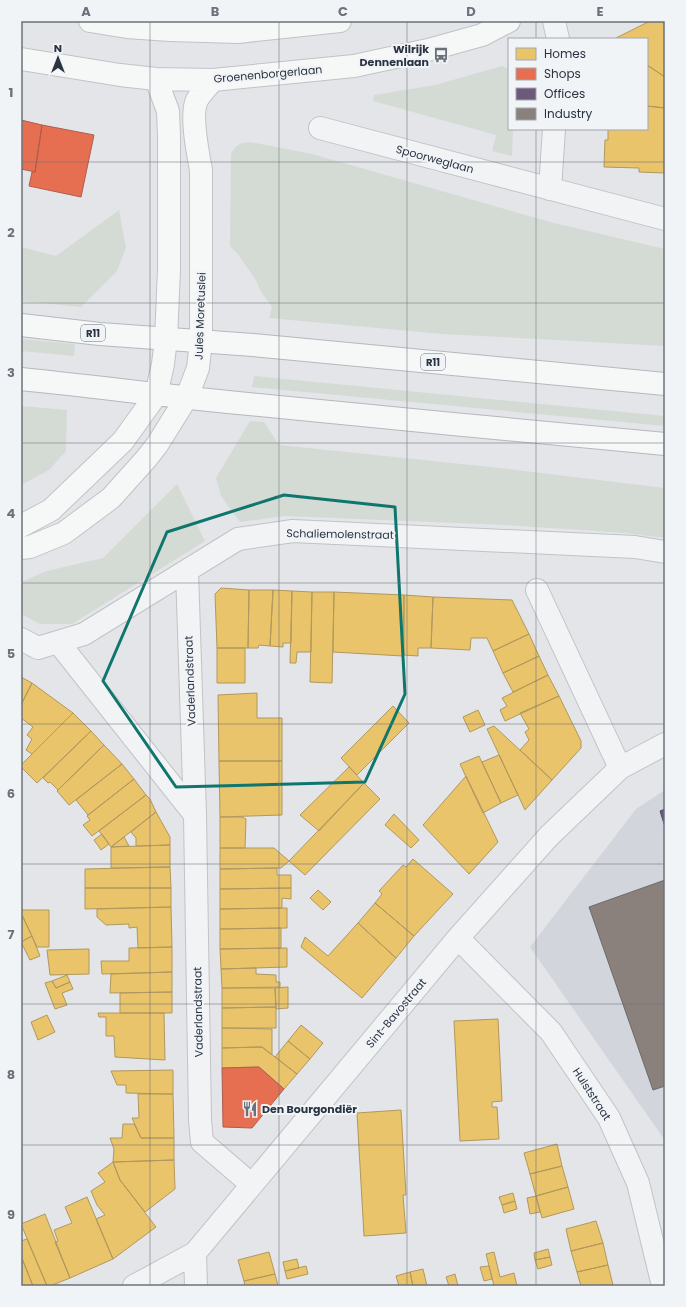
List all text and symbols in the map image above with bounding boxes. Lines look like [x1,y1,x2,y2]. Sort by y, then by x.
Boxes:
text: A [81,2,91,21]
text: B [211,2,220,21]
text: C [338,2,348,21]
text: D [466,2,476,21]
text: E [596,2,604,21]
north arrow [38,38,78,78]
legend [508,38,648,130]
text: N [54,40,62,56]
place label: Wilrijk Dennenlaan [360,41,429,70]
text: Homes [544,45,586,62]
bus stop icon: Wilrijk Dennenlaan [432,46,450,64]
street label: Groenenborgerlaan [213,61,323,87]
text: Shops [544,65,581,82]
text: 1 [9,83,13,102]
text: Offices [544,85,585,102]
text: Industry [544,105,593,122]
street label: Spoorweglaan [394,141,476,177]
text: 2 [7,223,15,242]
street label: Jules Moretuslei [190,272,210,360]
road number: R11 [81,325,105,341]
road number: R11 [421,354,445,370]
text: 3 [7,363,15,382]
text: 4 [7,504,16,523]
street label: Schaliemolenstraat [286,525,394,543]
street label: Vaderlandstraat [180,635,200,727]
text: 5 [7,644,15,663]
text: 6 [7,784,15,803]
text: 7 [8,925,15,944]
street label: Vaderlandstraat [189,967,207,1057]
street label: Sint-Bavostraat [362,975,430,1051]
text: 8 [7,1065,15,1084]
street label: Hulststraat [569,1065,615,1123]
restaurant icon: Den Bourgondiër [241,1100,259,1118]
place label: Den Bourgondiër [262,1101,357,1117]
text: 9 [7,1205,15,1224]

